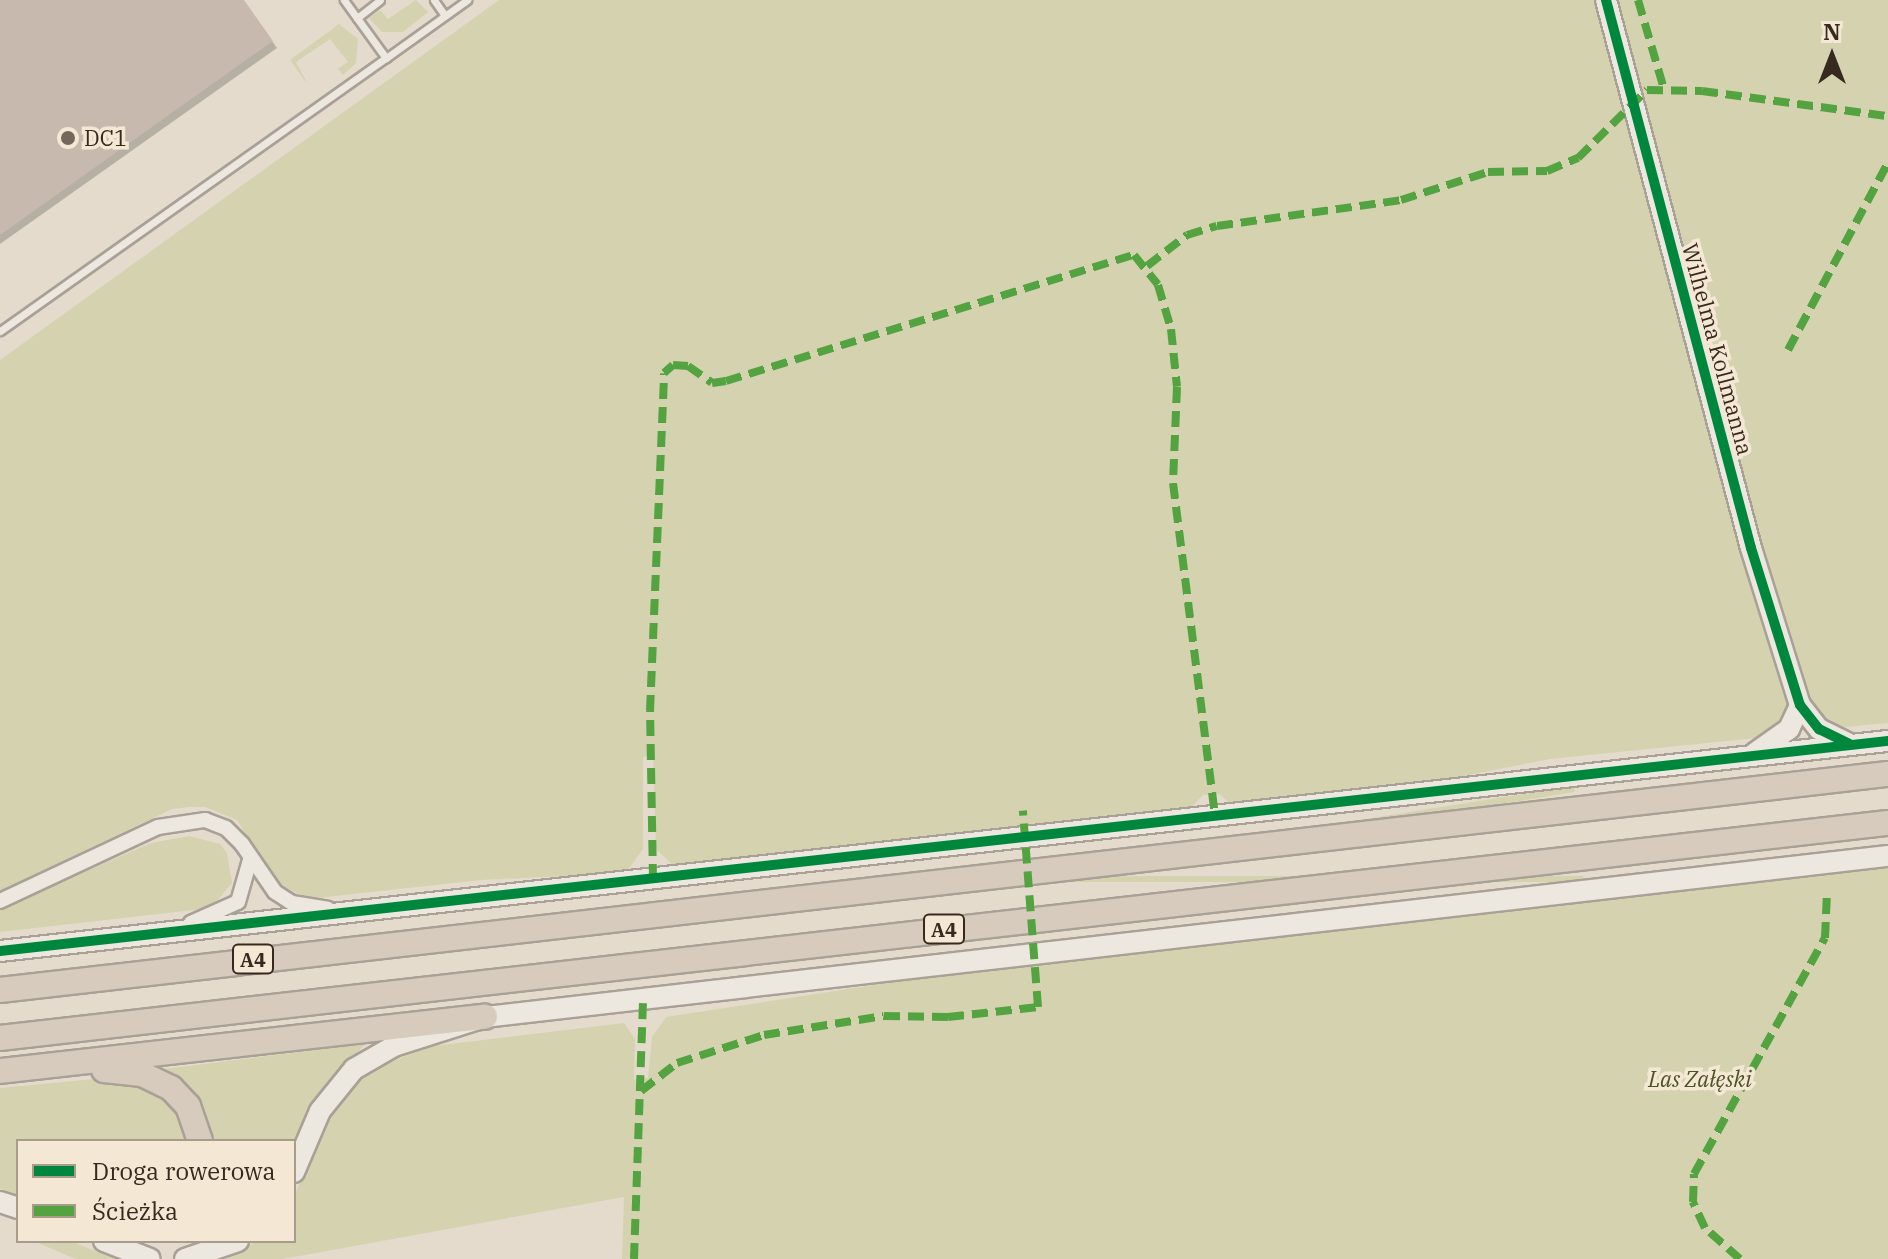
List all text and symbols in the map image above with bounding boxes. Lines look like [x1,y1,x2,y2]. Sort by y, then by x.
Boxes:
north arrow [1792,16,1872,96]
text: N [1823,17,1841,46]
place label: DC1 [84,125,127,151]
marker: DC1 [59,129,77,147]
street label: Wilhelma Kollmanna [1677,240,1759,458]
road number: A4 [922,913,966,945]
road number: A4 [231,943,275,975]
park label: Las Załęski [1648,1066,1752,1092]
legend [16,1139,296,1243]
text: Droga rowerowa [92,1155,276,1187]
text: Ścieżka [92,1195,178,1227]

